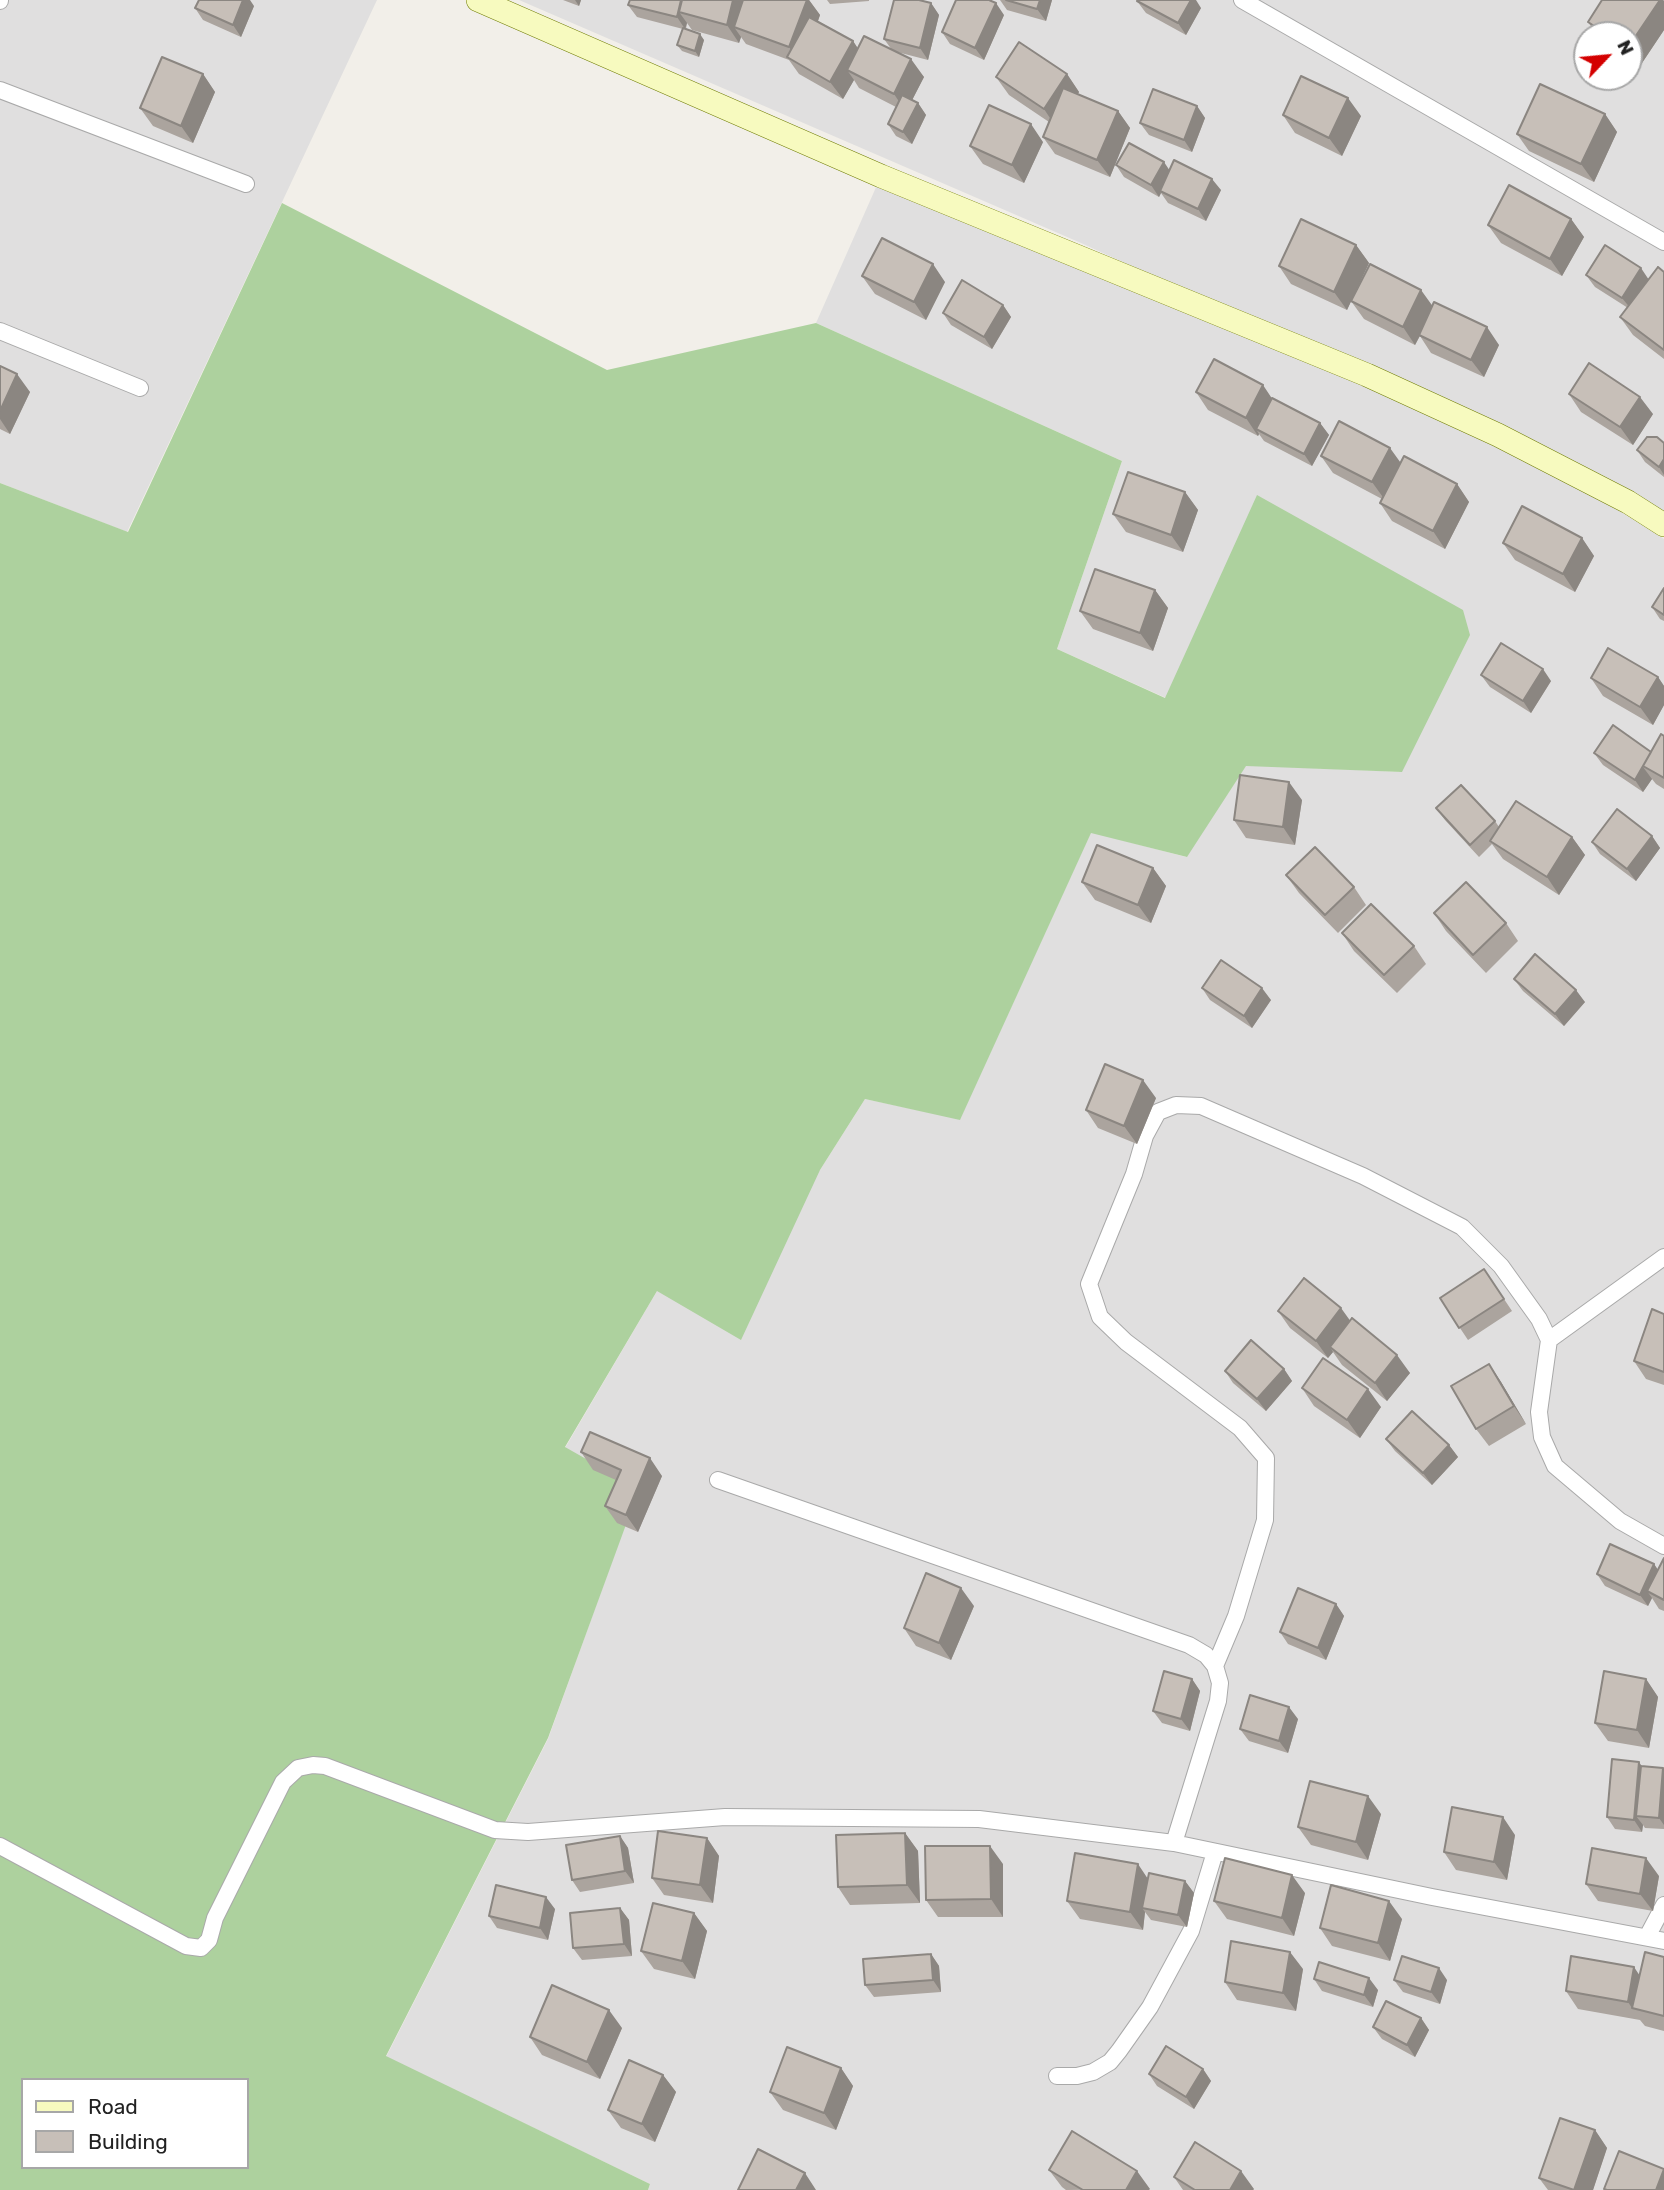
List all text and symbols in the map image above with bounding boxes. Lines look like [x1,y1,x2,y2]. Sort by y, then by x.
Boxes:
north arrow [1573,21,1643,91]
text: N [1612,36,1639,59]
legend [21,2078,248,2169]
text: Road [88,2094,138,2119]
text: Building [88,2129,168,2154]

